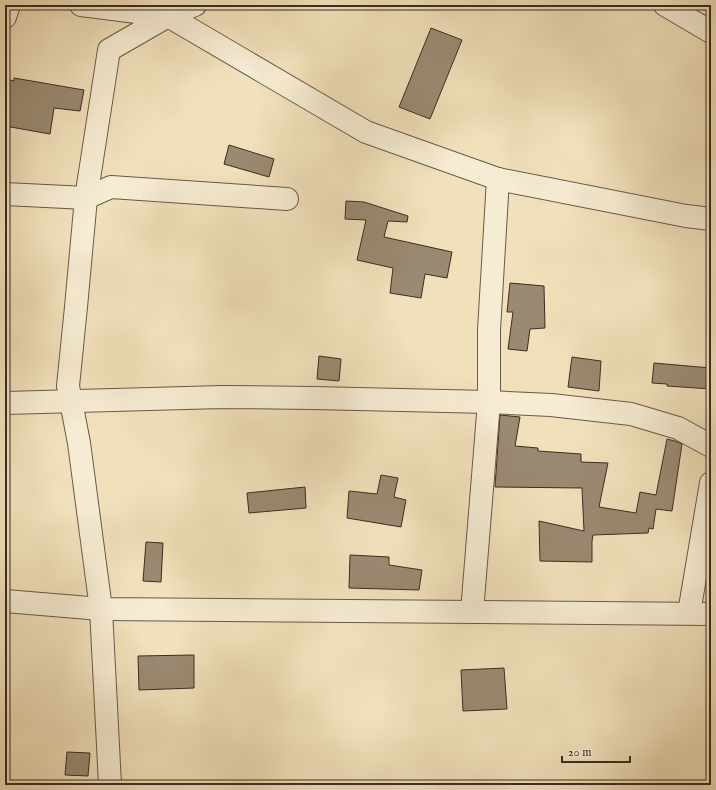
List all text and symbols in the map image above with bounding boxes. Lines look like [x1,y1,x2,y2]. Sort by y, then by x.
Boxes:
scale bar [562,738,630,764]
text: 20 m [568,745,591,760]

